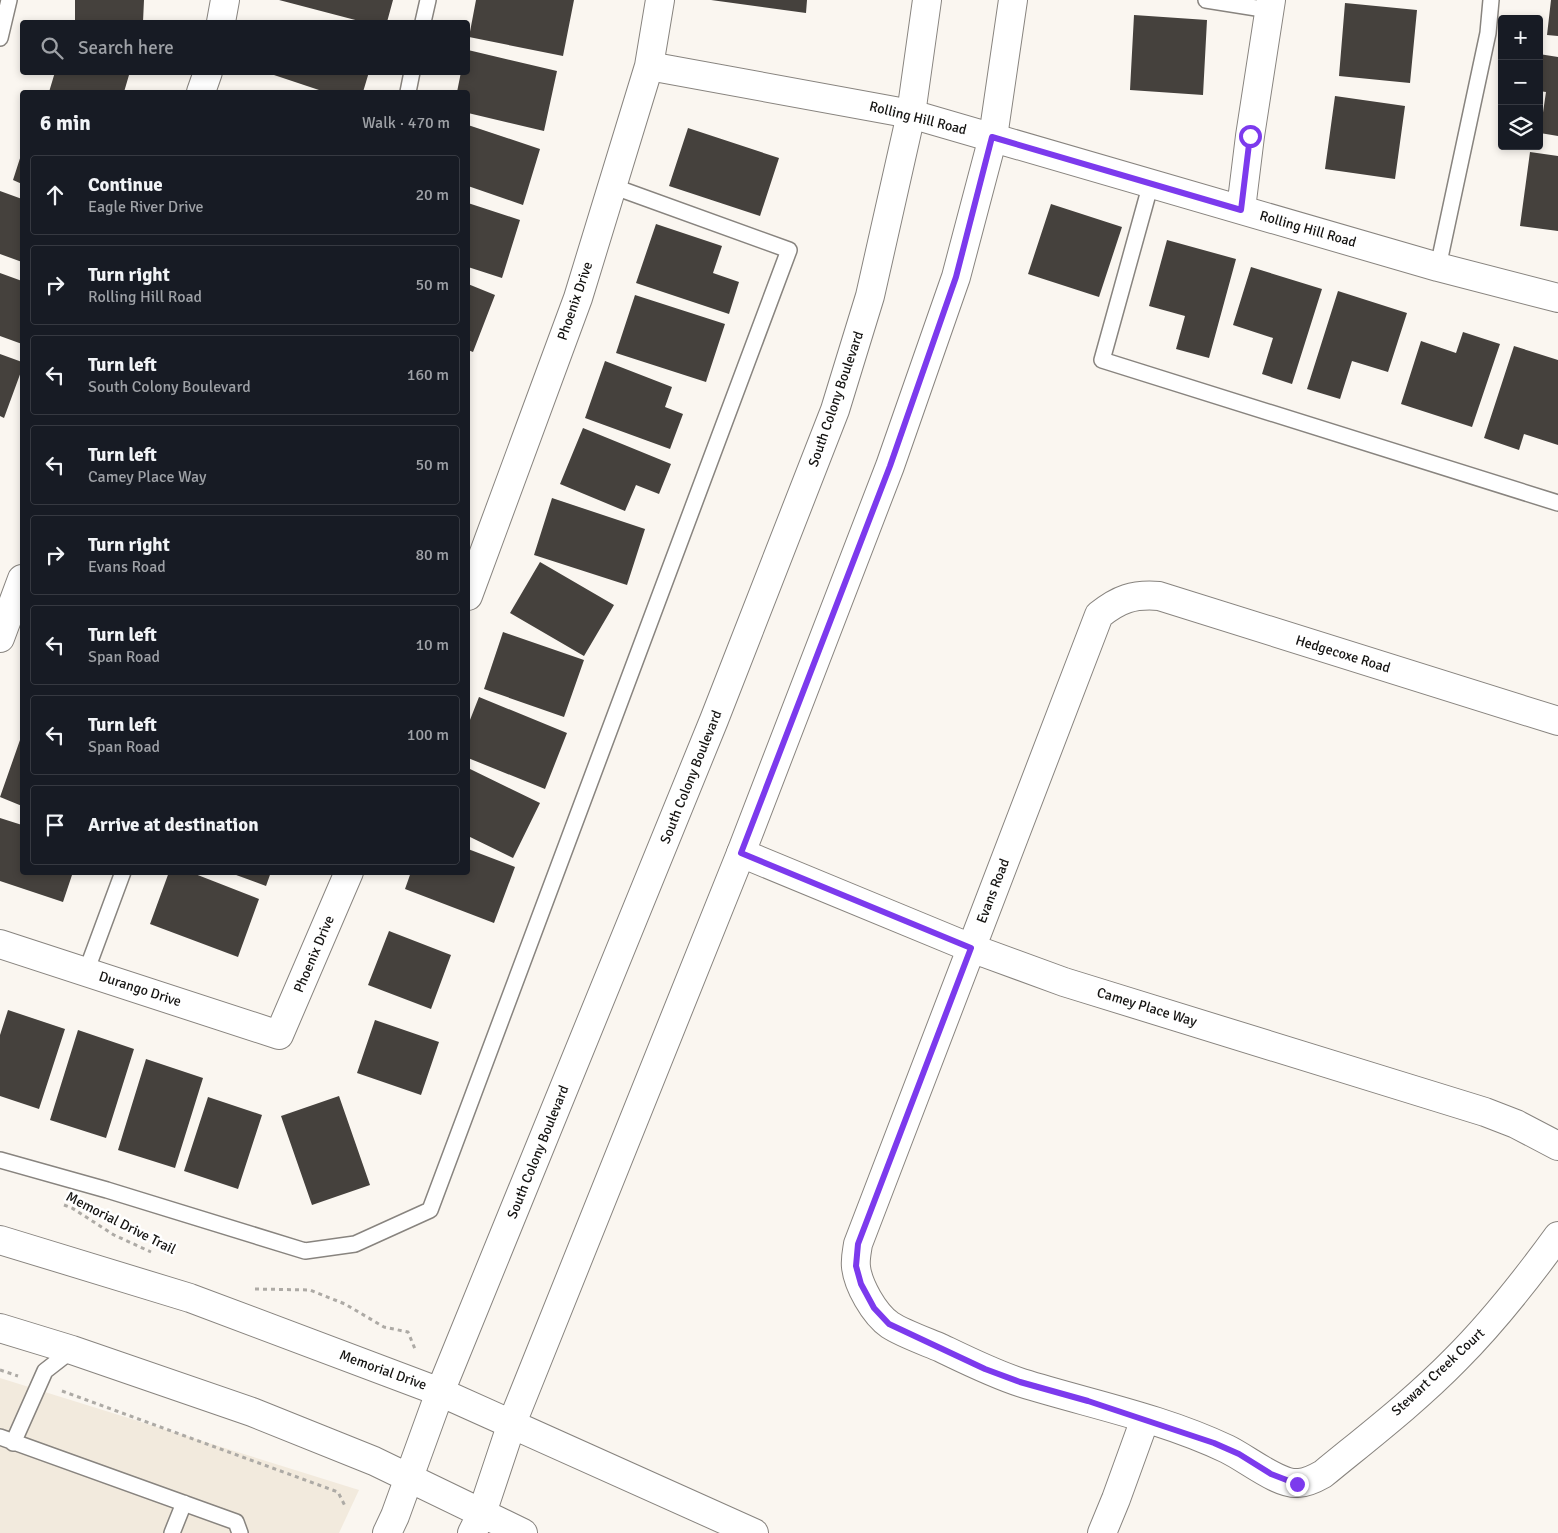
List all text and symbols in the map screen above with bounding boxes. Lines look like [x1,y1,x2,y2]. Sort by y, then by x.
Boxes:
map controls [1498,15,1543,150]
button: + [1498,15,1543,60]
search box [20,20,470,75]
icon: search [38,34,66,62]
text: Search here [78,36,174,60]
button: − [1498,60,1543,105]
street label: Rolling Hill Road [868,98,968,138]
button: layers [1498,105,1543,150]
text: 6 min [40,110,91,136]
text: Walk · 470 m [362,113,450,133]
route start [1239,125,1262,148]
text: Continue [88,173,163,197]
icon: ahead [41,181,69,209]
text: 20 m [415,185,449,205]
text: Eagle River Drive [88,197,204,217]
street label: Rolling Hill Road [1258,207,1358,251]
street label: Phoenix Drive [554,259,596,343]
text: Turn right [88,263,170,287]
icon: right [41,271,69,299]
text: 50 m [415,275,449,295]
text: Rolling Hill Road [88,287,202,307]
street label: South Colony Boulevard [805,329,867,469]
text: Turn left [88,353,157,377]
icon: left [41,361,69,389]
text: 160 m [407,365,449,385]
text: South Colony Boulevard [88,377,251,397]
text: Turn left [88,443,157,467]
icon: left [41,451,69,479]
text: 50 m [415,455,449,475]
text: Camey Place Way [88,467,206,487]
text: Turn right [88,533,170,557]
icon: right [41,541,69,569]
text: 80 m [415,545,449,565]
text: Evans Road [88,557,166,577]
text: Turn left [88,623,157,647]
icon: left [41,631,69,659]
street label: Hedgecoxe Road [1294,632,1392,676]
text: 10 m [415,635,449,655]
text: Span Road [88,647,160,667]
street label: South Colony Boulevard [656,708,726,846]
text: Turn left [88,713,157,737]
icon: left [41,721,69,749]
text: 100 m [407,725,449,745]
text: Span Road [88,737,160,757]
icon: arrive [41,811,69,839]
text: Arrive at destination [88,813,259,837]
street label: Evans Road [973,856,1013,926]
street label: Phoenix Drive [290,913,338,995]
street label: Durango Drive [97,968,183,1010]
street label: Camey Place Way [1095,984,1199,1030]
street label: South Colony Boulevard [503,1083,573,1221]
street label: Memorial Drive Trail [63,1188,179,1258]
street label: Stewart Creek Court [1388,1324,1488,1419]
street label: Memorial Drive [337,1346,429,1394]
route end [1286,1473,1309,1496]

